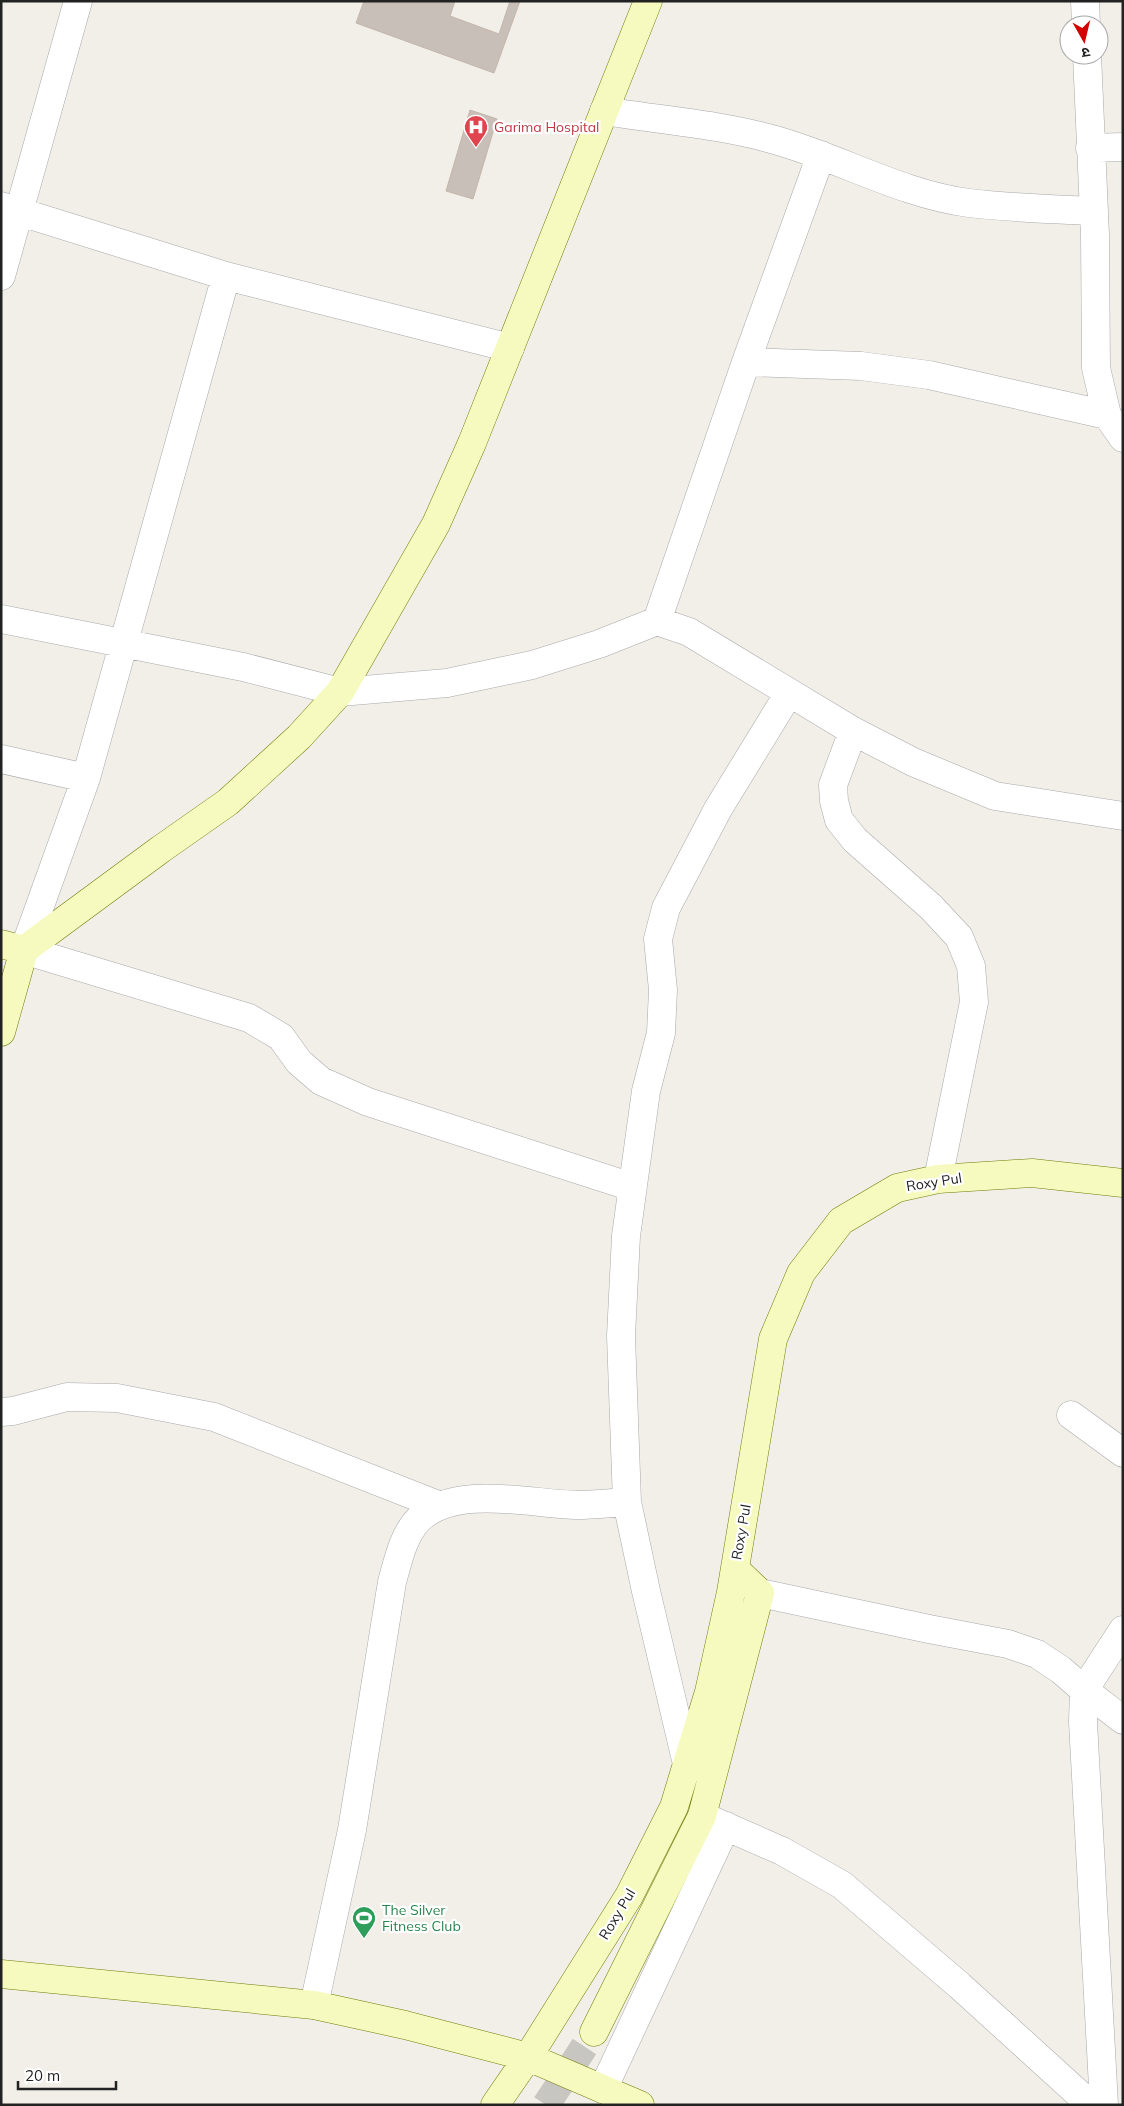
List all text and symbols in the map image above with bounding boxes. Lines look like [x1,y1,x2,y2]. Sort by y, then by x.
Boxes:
north arrow [1059,15,1109,65]
text: उ [1080,43,1091,62]
hospital icon: Garima Hospital [463,114,489,148]
place label: Garima Hospital [494,118,599,136]
street label: Roxy Pul [905,1169,963,1195]
street label: Roxy Pul [727,1503,755,1561]
street label: Roxy Pul [595,1885,639,1943]
place label: The Silver Fitness Club [382,1901,461,1935]
sports icon: The Silver Fitness Club [351,1905,377,1939]
scale bar [18,2058,115,2090]
text: 20 m [25,2066,60,2085]

